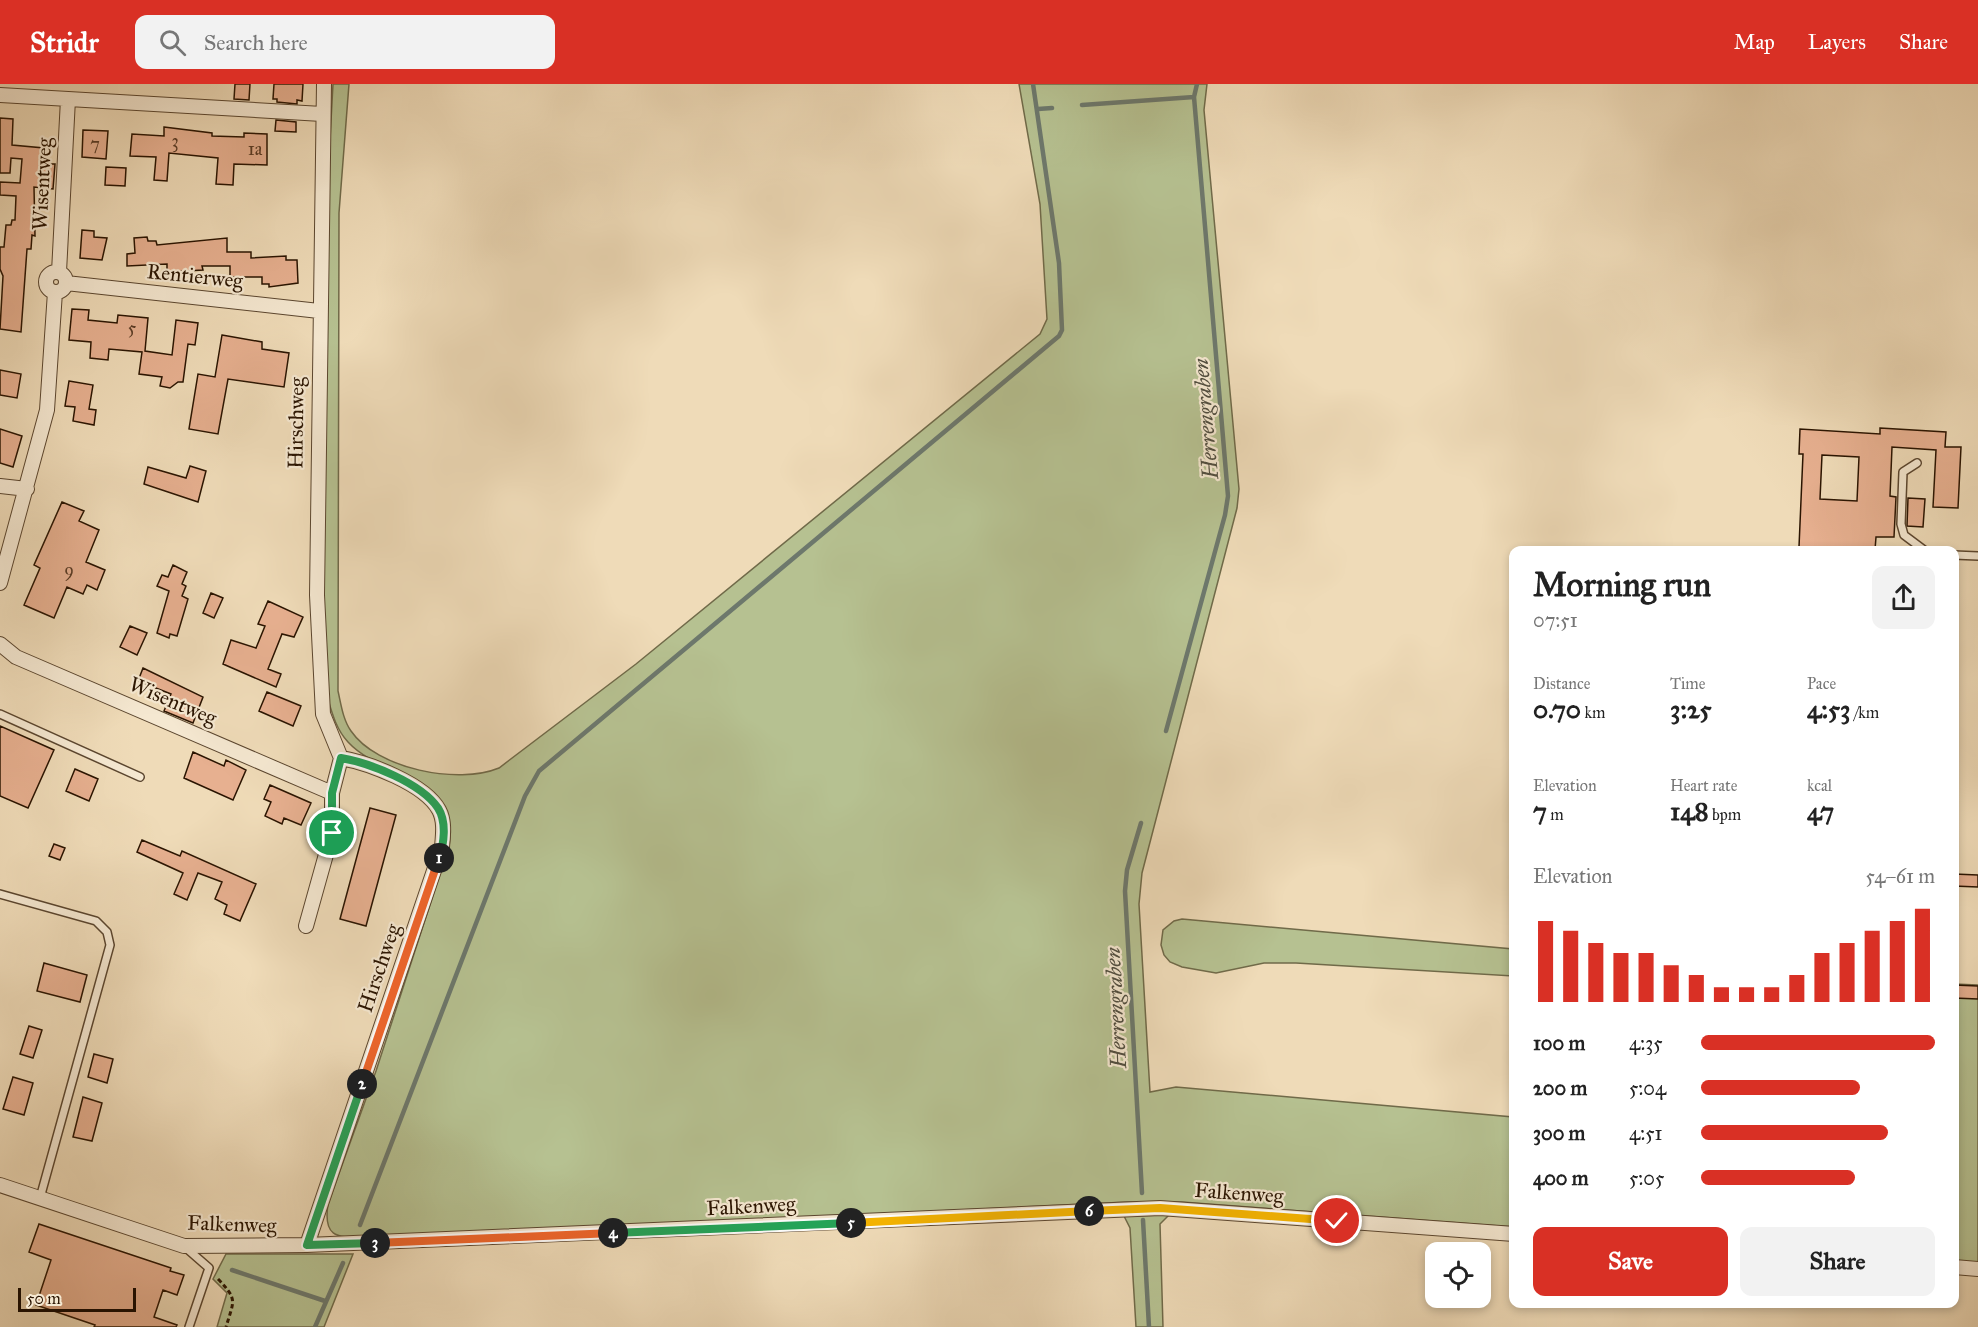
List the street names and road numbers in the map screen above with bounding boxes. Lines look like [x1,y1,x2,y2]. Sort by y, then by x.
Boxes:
street label: Wisentweg [27,137,57,231]
street label: Rentierweg [146,258,245,294]
street label: Hirschweg [282,377,310,469]
street label: Wisentweg [125,671,221,731]
street label: Hirschweg [352,920,406,1016]
street label: Falkenweg [1194,1177,1285,1209]
street label: Falkenweg [706,1191,797,1221]
street label: Falkenweg [187,1209,277,1239]

